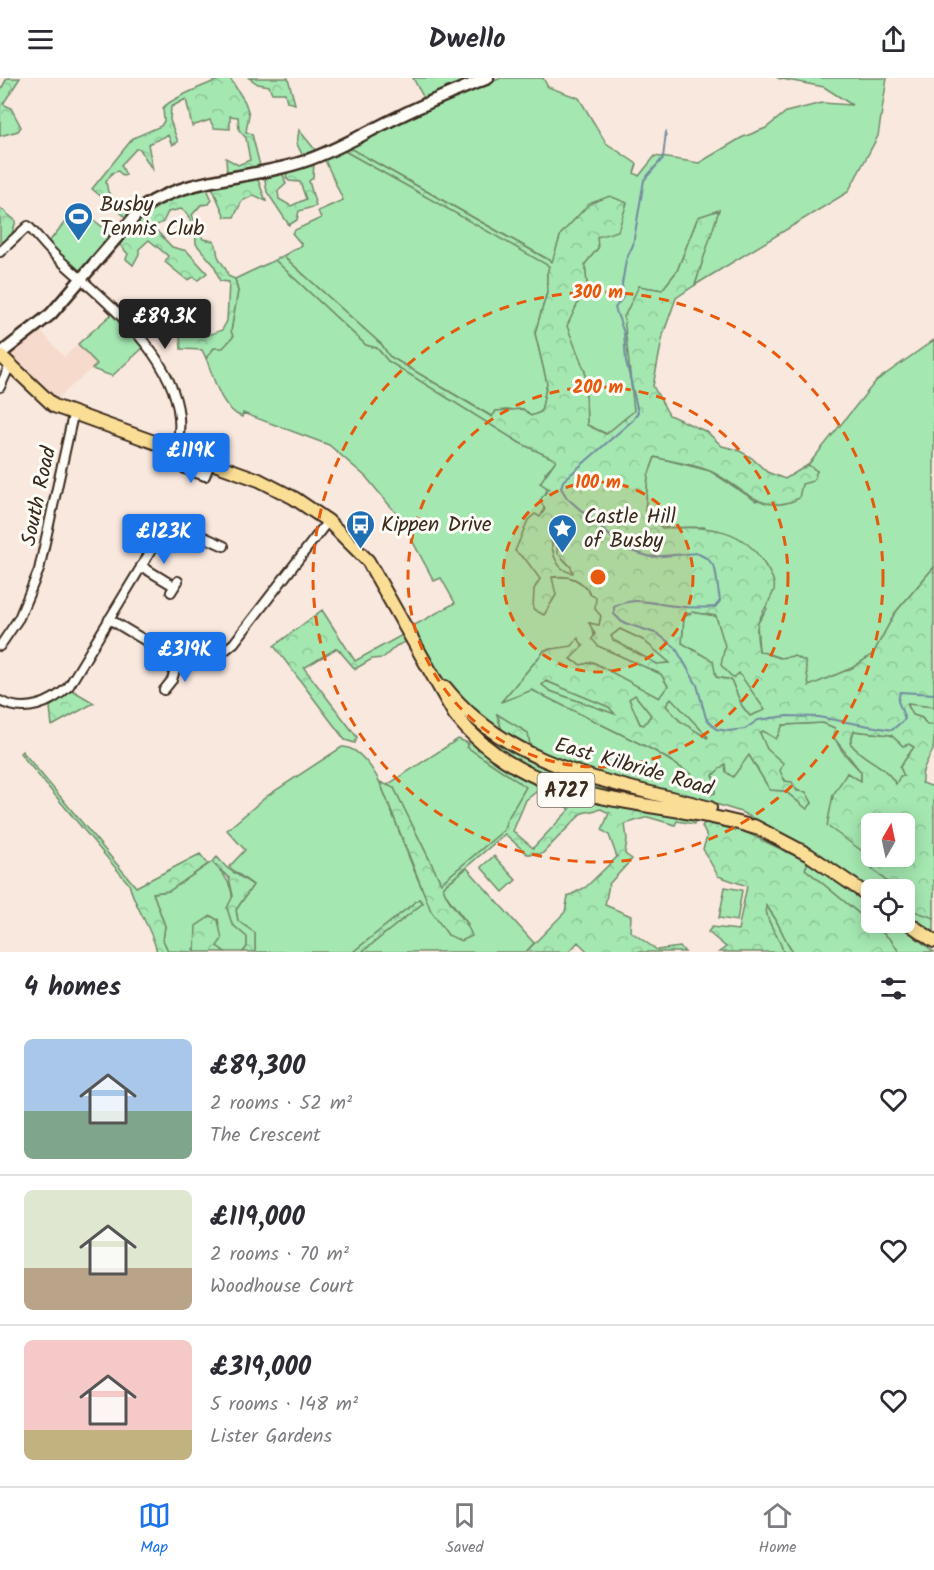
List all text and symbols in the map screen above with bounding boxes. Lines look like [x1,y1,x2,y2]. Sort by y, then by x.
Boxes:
text: Dwello [428,18,506,61]
icon: menu [24,23,57,56]
icon: share [877,23,910,56]
place label: Busby Tennis Club [100,189,204,246]
sports icon: Busby Tennis Club [63,200,95,242]
text: 300 m [572,279,623,308]
pin: £89.3K [116,299,214,350]
text: £89.3K [133,302,197,334]
text: 200 m [573,374,624,403]
pin: £119K [149,433,233,484]
text: £119K [167,436,215,468]
street label: South Road [13,443,66,549]
text: 100 m [575,469,621,498]
place label: Castle Hill of Busby [584,501,676,558]
bus stop icon: Kippen Drive [344,508,376,550]
place label: Kippen Drive [381,509,492,542]
place icon: Castle Hill of Busby [547,512,579,554]
pin: £123K [122,514,206,565]
text: £123K [136,517,192,549]
centre of rings [588,567,608,587]
pin: £319K [143,632,227,683]
text: £319K [158,635,212,667]
street label: East Kilbride Road [550,729,717,806]
road number: A727 [538,773,594,807]
north arrow [861,813,915,867]
map controls [861,813,915,933]
button: locate [861,879,915,933]
text: 4 homes [24,967,121,1009]
icon: filters [877,972,910,1005]
text: £89,300 [210,1046,305,1088]
icon: home [72,1063,144,1135]
icon: heart [877,1083,910,1116]
text: 2 rooms · 52 m² [210,1088,352,1120]
text: The Crescent [210,1120,321,1152]
text: £119,000 [210,1197,305,1239]
icon: home [72,1214,144,1286]
icon: heart [877,1234,910,1267]
text: 2 rooms · 70 m² [210,1239,349,1271]
text: Woodhouse Court [210,1271,354,1303]
text: £319,000 [210,1347,311,1389]
icon: home [72,1364,144,1436]
icon: heart [877,1384,910,1417]
text: 5 rooms · 148 m² [210,1389,358,1421]
text: Lister Gardens [210,1421,332,1453]
tab: Map [138,1499,171,1560]
tab: Saved [446,1499,484,1560]
tab: Home [759,1499,796,1560]

